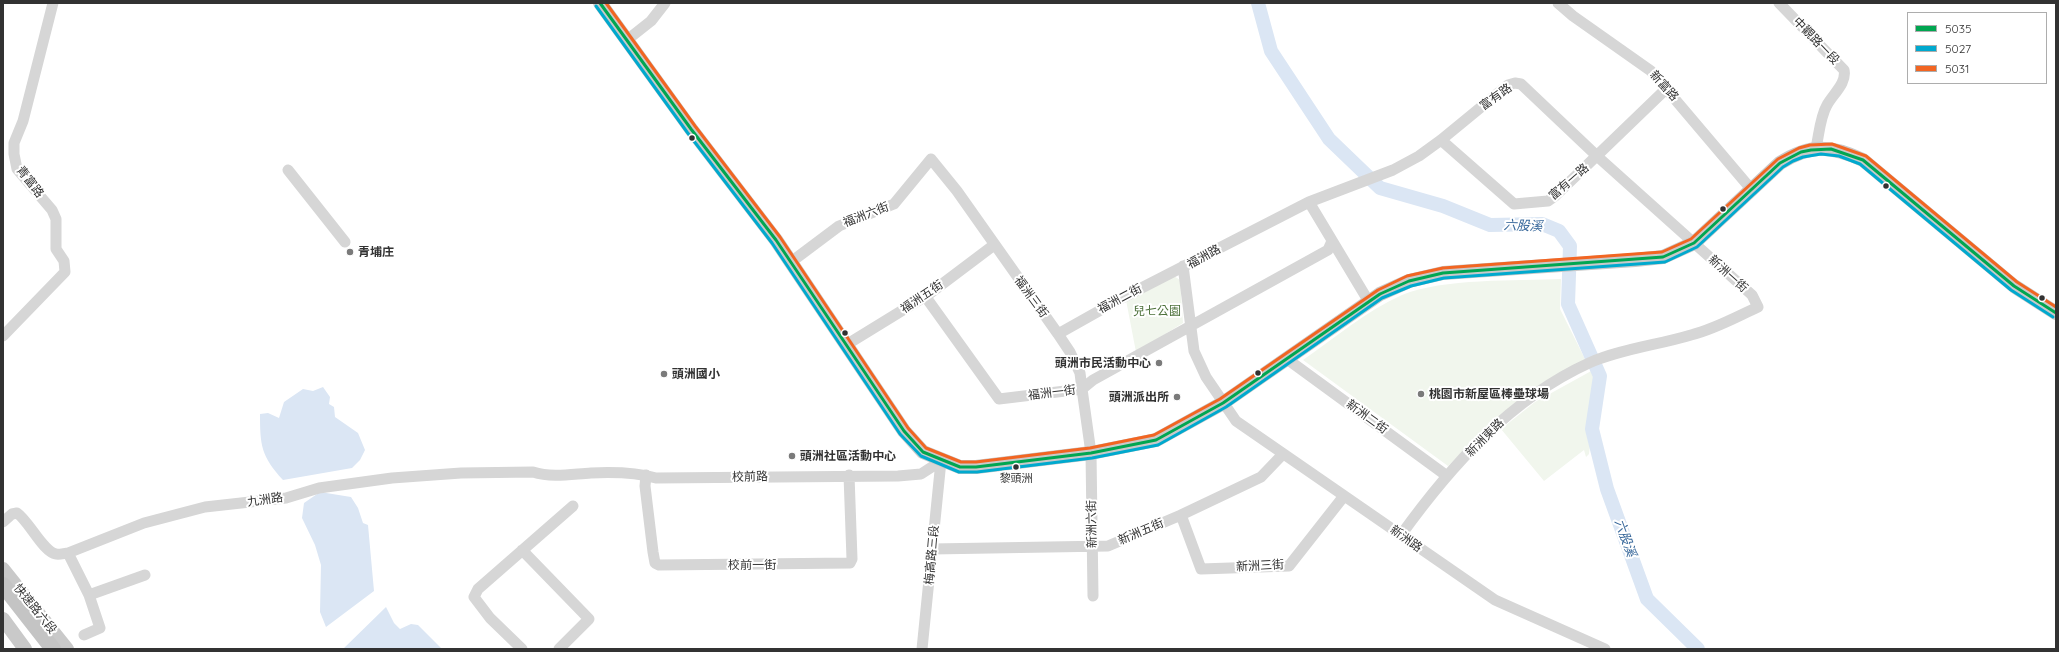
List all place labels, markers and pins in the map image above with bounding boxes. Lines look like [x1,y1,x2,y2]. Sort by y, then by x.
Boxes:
unlabelled marker [687,133,697,143]
unlabelled marker [1881,181,1891,191]
unlabelled marker [1718,204,1728,214]
place label: 青埔庄 [358,245,394,259]
marker: 青埔庄 [345,247,355,257]
unlabelled marker [2037,293,2047,303]
unlabelled marker [840,328,850,338]
place label: 頭洲市民活動中心 [1055,356,1151,370]
marker: 頭洲市民活動中心 [1154,358,1164,368]
place label: 頭洲國小 [672,367,720,381]
unlabelled marker [1253,368,1263,378]
marker: 頭洲國小 [659,369,669,379]
place label: 桃園市新屋區棒壘球場 [1429,387,1549,401]
marker: 桃園市新屋區棒壘球場 [1416,389,1426,399]
place label: 頭洲派出所 [1109,390,1169,404]
marker: 頭洲派出所 [1172,392,1182,402]
place label: 頭洲社區活動中心 [800,449,896,463]
marker: 頭洲社區活動中心 [787,451,797,461]
marker: 黎頭洲 [1011,462,1021,472]
place label: 黎頭洲 [1000,472,1032,486]

